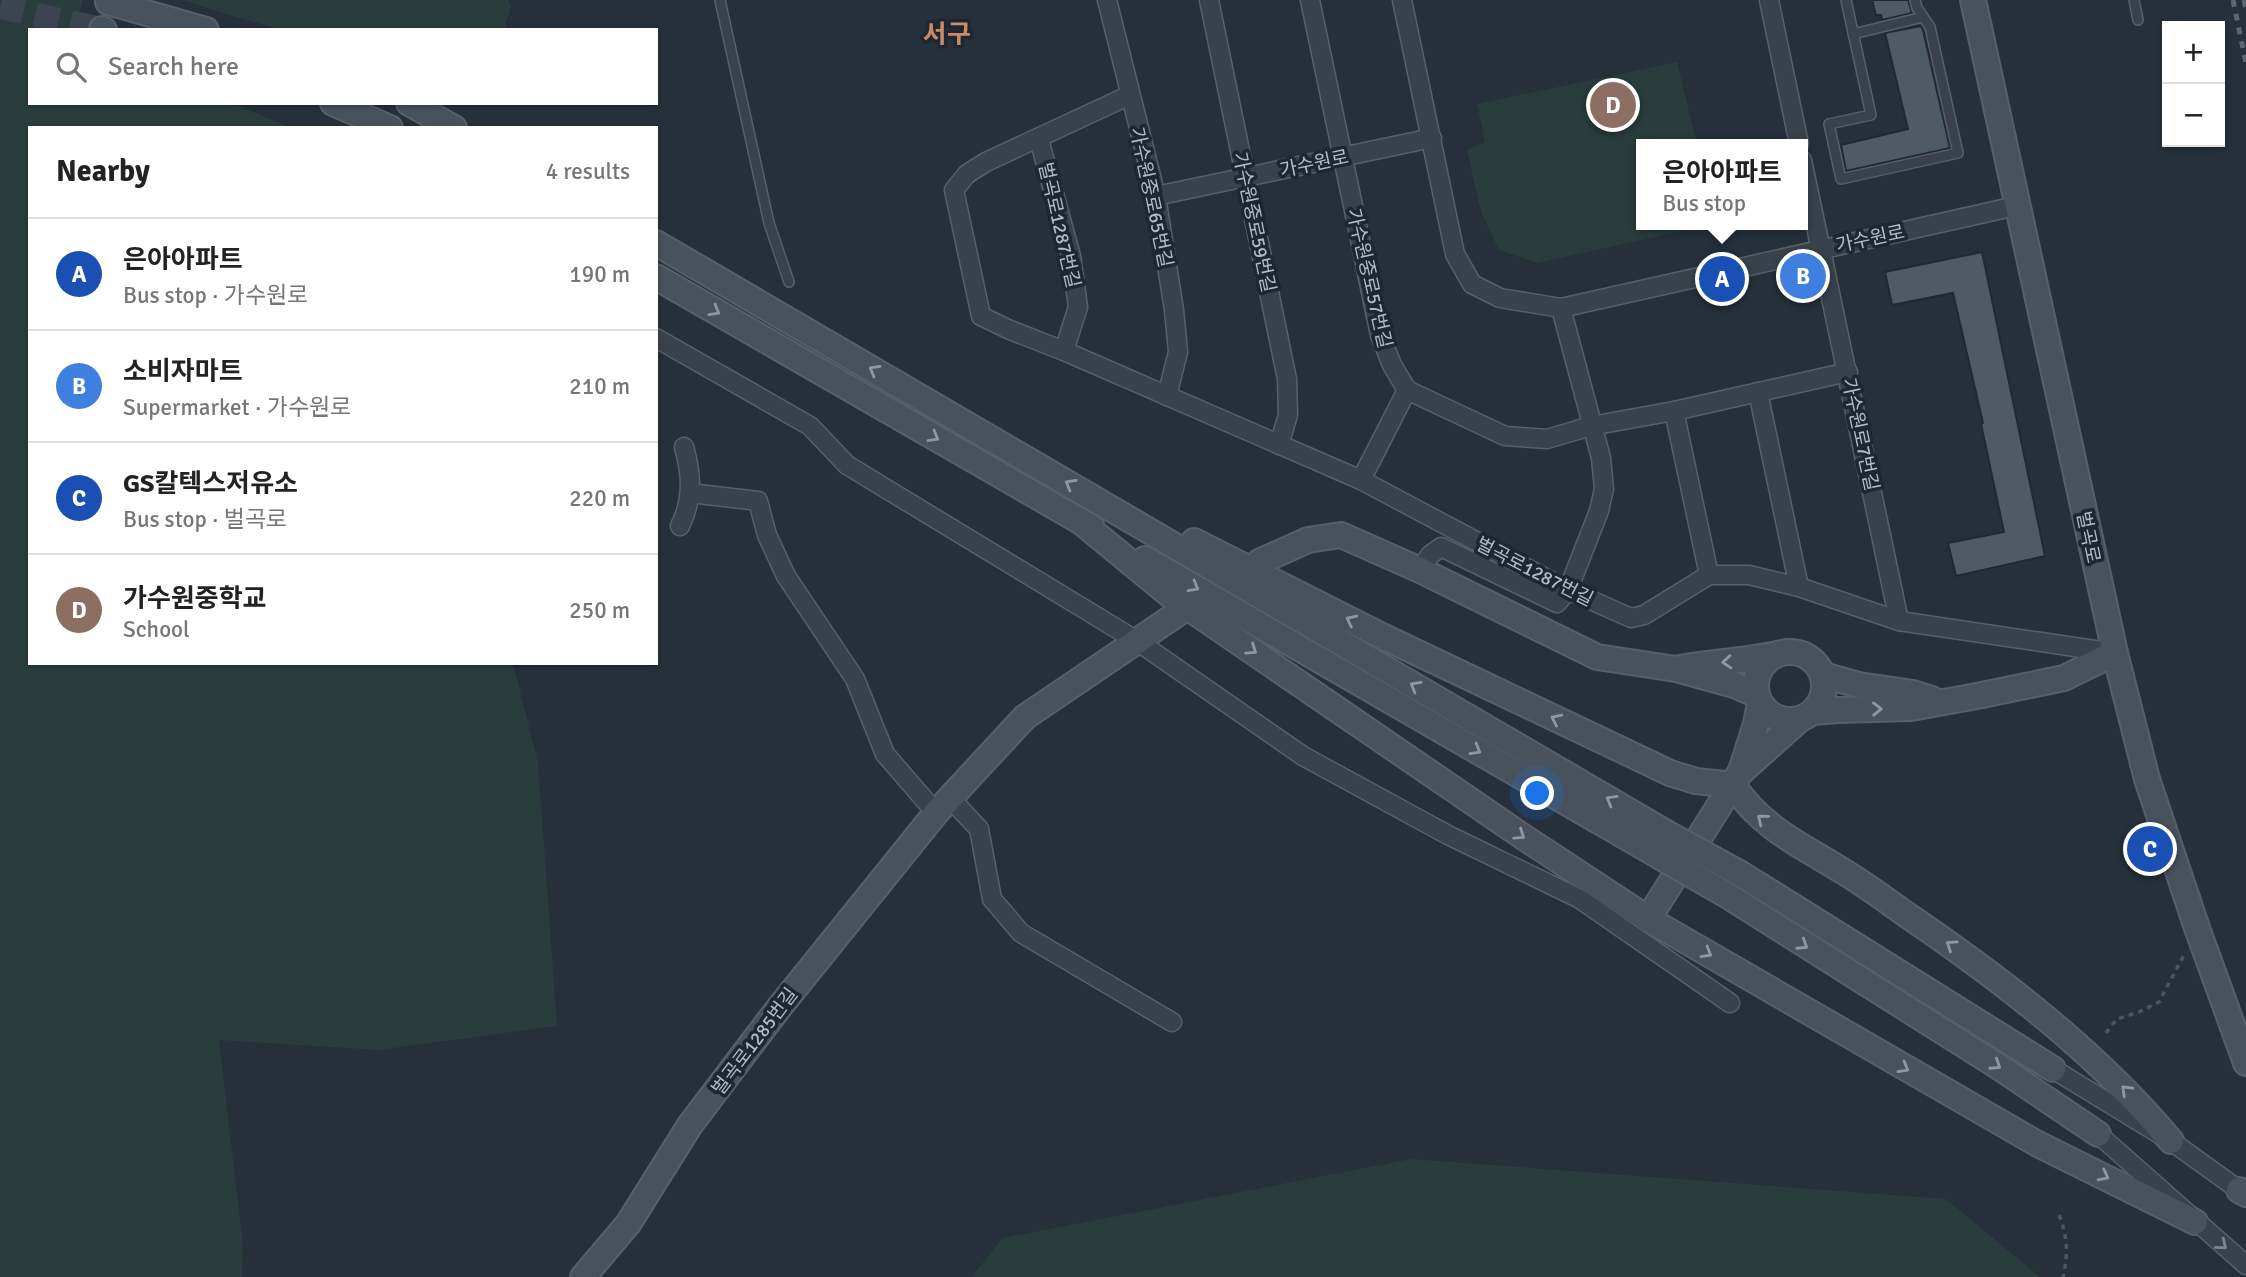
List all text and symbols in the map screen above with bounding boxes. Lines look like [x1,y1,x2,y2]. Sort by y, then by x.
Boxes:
district label: 서구 [923,19,971,51]
map controls [2162,21,2225,147]
button: + [2162,21,2225,84]
search box [28,28,658,105]
icon: search [52,48,90,86]
text: Search here [108,51,239,83]
pin: D [1590,79,1636,131]
button: − [2162,84,2225,147]
street label: 가수원중로65번길 [1124,125,1178,270]
popup [1636,139,1808,230]
street label: 가수원로 [1278,145,1351,183]
street label: 가수원중로59번길 [1227,150,1281,295]
text: Nearby [56,153,150,190]
text: 4 results [546,157,630,186]
text: 은아아파트 [1662,157,1782,189]
street label: 벌곡로1287번길 [1033,160,1085,291]
text: Bus stop [1662,189,1746,218]
street label: 가수원중로57번길 [1341,206,1397,351]
street label: 가수원로 [1834,220,1907,258]
text: 은아아파트 [123,244,243,276]
pin: B [1780,250,1826,302]
pin: A [1699,253,1745,305]
text: A [72,260,86,289]
text: 190 m [569,260,630,289]
text: Bus stop · 가수원로 [123,281,308,310]
one-way arrow [708,303,721,316]
text: 소비자마트 [123,356,243,388]
one-way arrow [868,365,881,378]
text: B [72,372,86,401]
text: 210 m [569,372,630,401]
street label: 가수원로7번길 [1836,375,1884,493]
text: Supermarket · 가수원로 [123,393,351,422]
one-way arrow [926,429,939,442]
text: GS칼텍스저유소 [123,468,298,500]
one-way arrow [1065,480,1078,493]
text: C [72,484,86,513]
text: 220 m [569,484,630,513]
text: Bus stop · 벌곡로 [123,505,287,534]
street label: 벌곡로 [2071,509,2105,565]
street label: 벌곡로1287번길 [1472,532,1597,612]
one-way arrow [1187,579,1200,592]
text: 가수원중학교 [123,583,267,615]
text: D [71,596,87,625]
text: 250 m [569,596,630,625]
one-way arrow [1346,614,1358,628]
text: School [123,615,190,644]
one-way arrow [1244,642,1257,654]
one-way arrow [1722,654,1733,669]
one-way arrow [1409,681,1422,694]
one-way arrow [1872,701,1882,717]
one-way arrow [1551,713,1563,727]
one-way arrow [1469,742,1481,755]
your location [1520,776,1554,810]
one-way arrow [1606,796,1619,809]
one-way arrow [1758,814,1770,827]
pin: C [2127,823,2173,875]
one-way arrow [1512,826,1525,839]
one-way arrow [1795,936,1808,949]
one-way arrow [1946,941,1959,953]
one-way arrow [1700,945,1713,958]
street label: 벌곡로1285번길 [707,983,803,1100]
one-way arrow [1988,1057,2001,1070]
one-way arrow [1896,1060,1909,1073]
one-way arrow [2121,1085,2134,1098]
one-way arrow [2096,1168,2109,1182]
one-way arrow [2213,1237,2226,1249]

